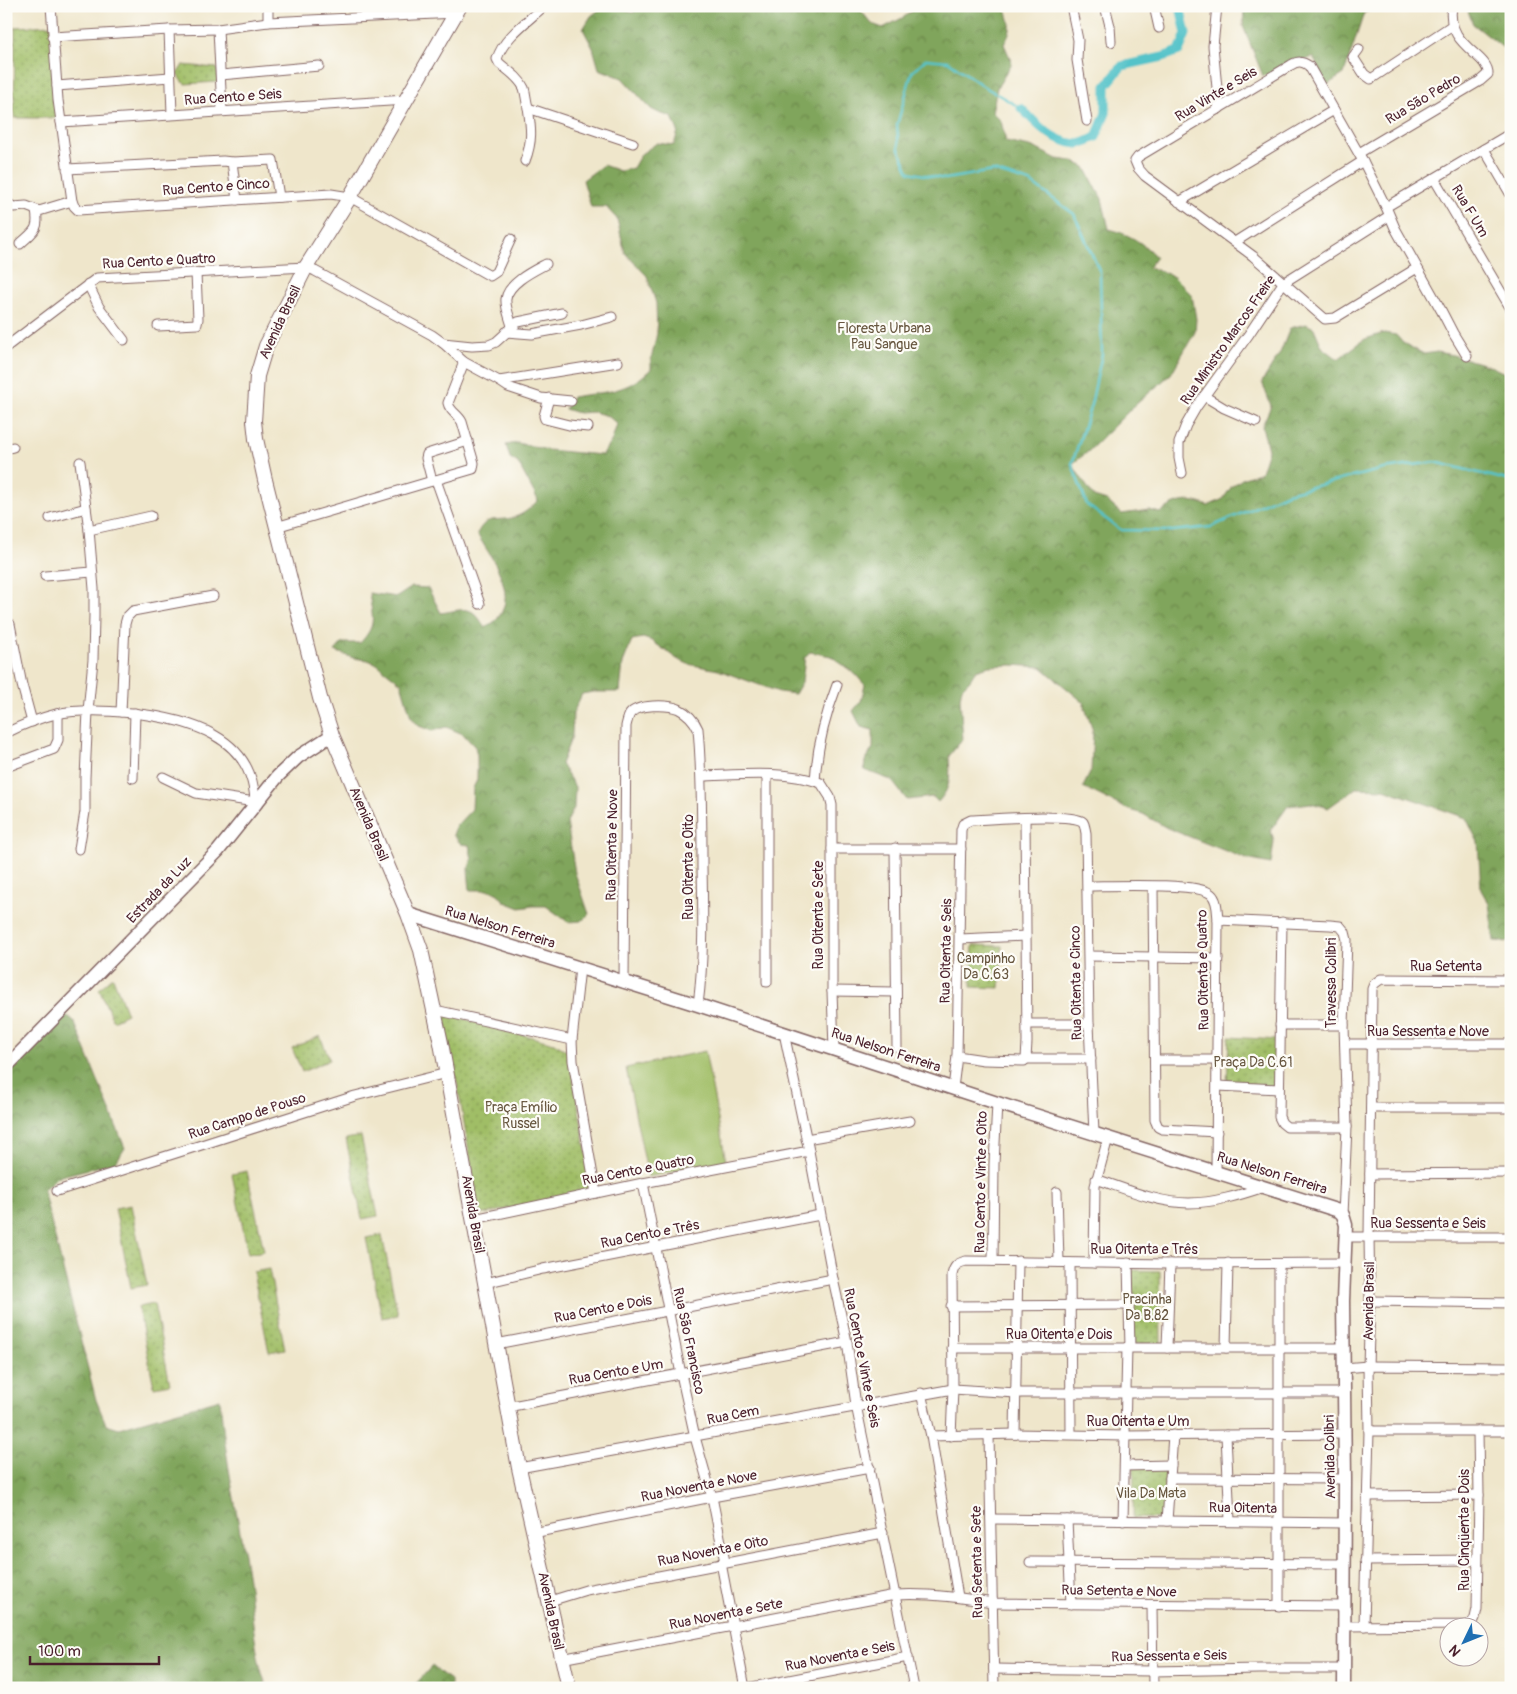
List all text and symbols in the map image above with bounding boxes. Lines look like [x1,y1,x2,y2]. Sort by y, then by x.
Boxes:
street label: Rua Vinte e Seis [1172,62,1261,125]
street label: Rua São Pedro [1382,70,1464,128]
street label: Rua Cento e Seis [184,85,283,109]
street label: Rua Cento e Cinco [162,175,271,199]
street label: Rua F Um [1448,182,1492,240]
street label: Rua Cento e Quatro [102,250,217,272]
street label: Rua Ministro Marcos Freire [1177,272,1279,408]
street label: Avenida Brasil [255,282,305,362]
park label: Floresta Urbana Pau Sangue [837,320,931,353]
street label: Avenida Brasil [346,784,392,864]
street label: Rua Oitenta e Nove [603,789,621,901]
street label: Rua Oitenta e Oito [680,814,697,920]
street label: Estrada da Luz [123,853,195,927]
street label: Rua Oitenta e Sete [810,860,827,969]
street label: Rua Oitenta e Seis [937,898,955,1004]
street label: Rua Nelson Ferreira [443,902,557,952]
street label: Rua Oitenta e Quatro [1193,909,1213,1031]
street label: Rua Oitenta e Cinco [1066,925,1086,1041]
street label: Travessa Colibri [1323,937,1340,1028]
park label: Campinho Da C.63 [957,950,1016,983]
street label: Rua Setenta [1410,958,1482,975]
street label: Rua Sessenta e Nove [1367,1023,1489,1040]
street label: Rua Nelson Ferreira [829,1024,943,1076]
park label: Praça Da C.61 [1213,1054,1293,1071]
street label: Rua Campo de Pouso [186,1089,308,1143]
park label: Praça Emílio Russel [485,1099,558,1132]
street label: Rua Cento e Vinte e Oito [971,1110,991,1253]
street label: Rua Nelson Ferreira [1215,1148,1329,1198]
street label: Rua Cento e Quatro [581,1151,696,1189]
street label: Avenida Brasil [458,1173,488,1255]
street label: Rua Sessenta e Seis [1370,1215,1487,1232]
street label: Rua Cento e Três [599,1216,701,1252]
street label: Rua Oitenta e Três [1090,1241,1198,1258]
street label: Avenida Brasil [1360,1261,1378,1341]
street label: Rua São Francisco [669,1286,709,1396]
street label: Rua Cento e Vinte e Seis [840,1287,884,1430]
street label: Rua Cento e Dois [553,1291,654,1327]
park label: Pracinha Da B.82 [1122,1291,1172,1324]
street label: Rua Oitenta e Dois [1006,1326,1113,1343]
street label: Rua Cento e Um [567,1355,665,1389]
street label: Rua Cem [706,1402,760,1428]
street label: Rua Oitenta e Um [1087,1413,1189,1430]
street label: Avenida Colibri [1321,1414,1339,1499]
street label: Rua Noventa e Nove [640,1466,758,1506]
street label: Rua Cinqüenta e Dois [1456,1468,1473,1591]
park label: Vila Da Mata [1116,1485,1186,1502]
street label: Rua Oitenta [1209,1499,1277,1517]
street label: Rua Setenta e Sete [968,1505,986,1618]
street label: Rua Noventa e Oito [656,1532,770,1570]
street label: Avenida Brasil [534,1570,568,1652]
street label: Rua Setenta e Nove [1061,1581,1177,1601]
street label: Rua Noventa e Sete [668,1595,784,1633]
north arrow [1440,1616,1490,1666]
scale bar [30,1634,159,1666]
street label: Rua Noventa e Seis [784,1637,897,1675]
text: N [1445,1641,1464,1660]
text: 100 m [38,1642,81,1661]
street label: Rua Sessenta e Seis [1111,1646,1228,1666]

